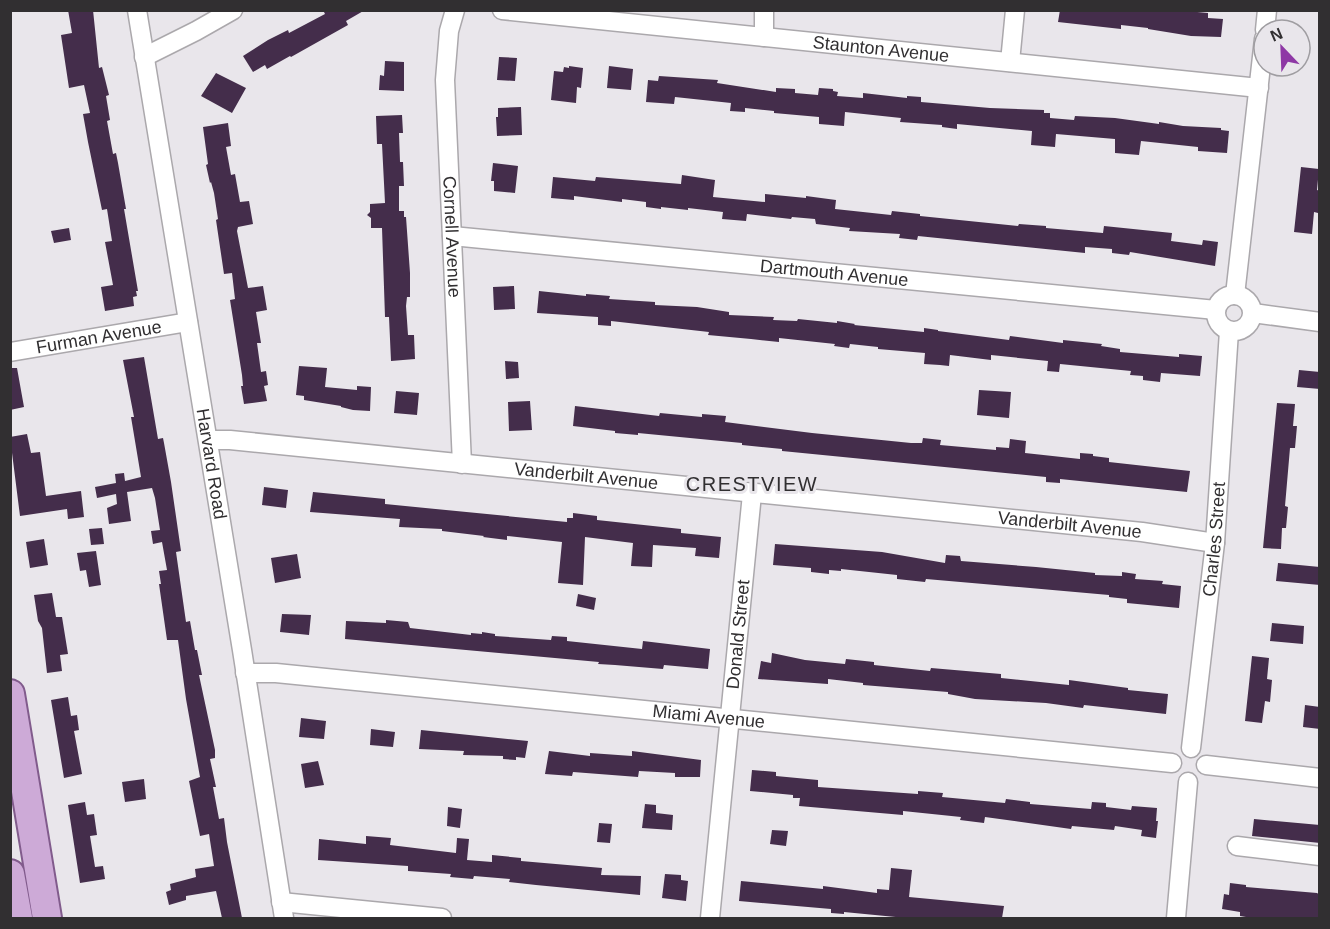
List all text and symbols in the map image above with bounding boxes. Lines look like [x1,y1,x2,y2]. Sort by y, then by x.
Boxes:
north arrow [1252,18,1312,78]
text: N [1268,25,1285,45]
street label: Staunton Avenue [812,32,950,66]
street label: Cornell Avenue [439,176,465,298]
street label: Dartmouth Avenue [759,256,909,290]
street label: Furman Avenue [35,317,163,357]
street label: Harvard Road [193,407,230,521]
street label: Vanderbilt Avenue [513,459,659,493]
district label: CRESTVIEW [686,473,818,495]
street label: Charles Street [1199,481,1229,598]
street label: Vanderbilt Avenue [997,508,1143,542]
street label: Donald Street [723,579,753,690]
street label: Miami Avenue [652,701,766,732]

